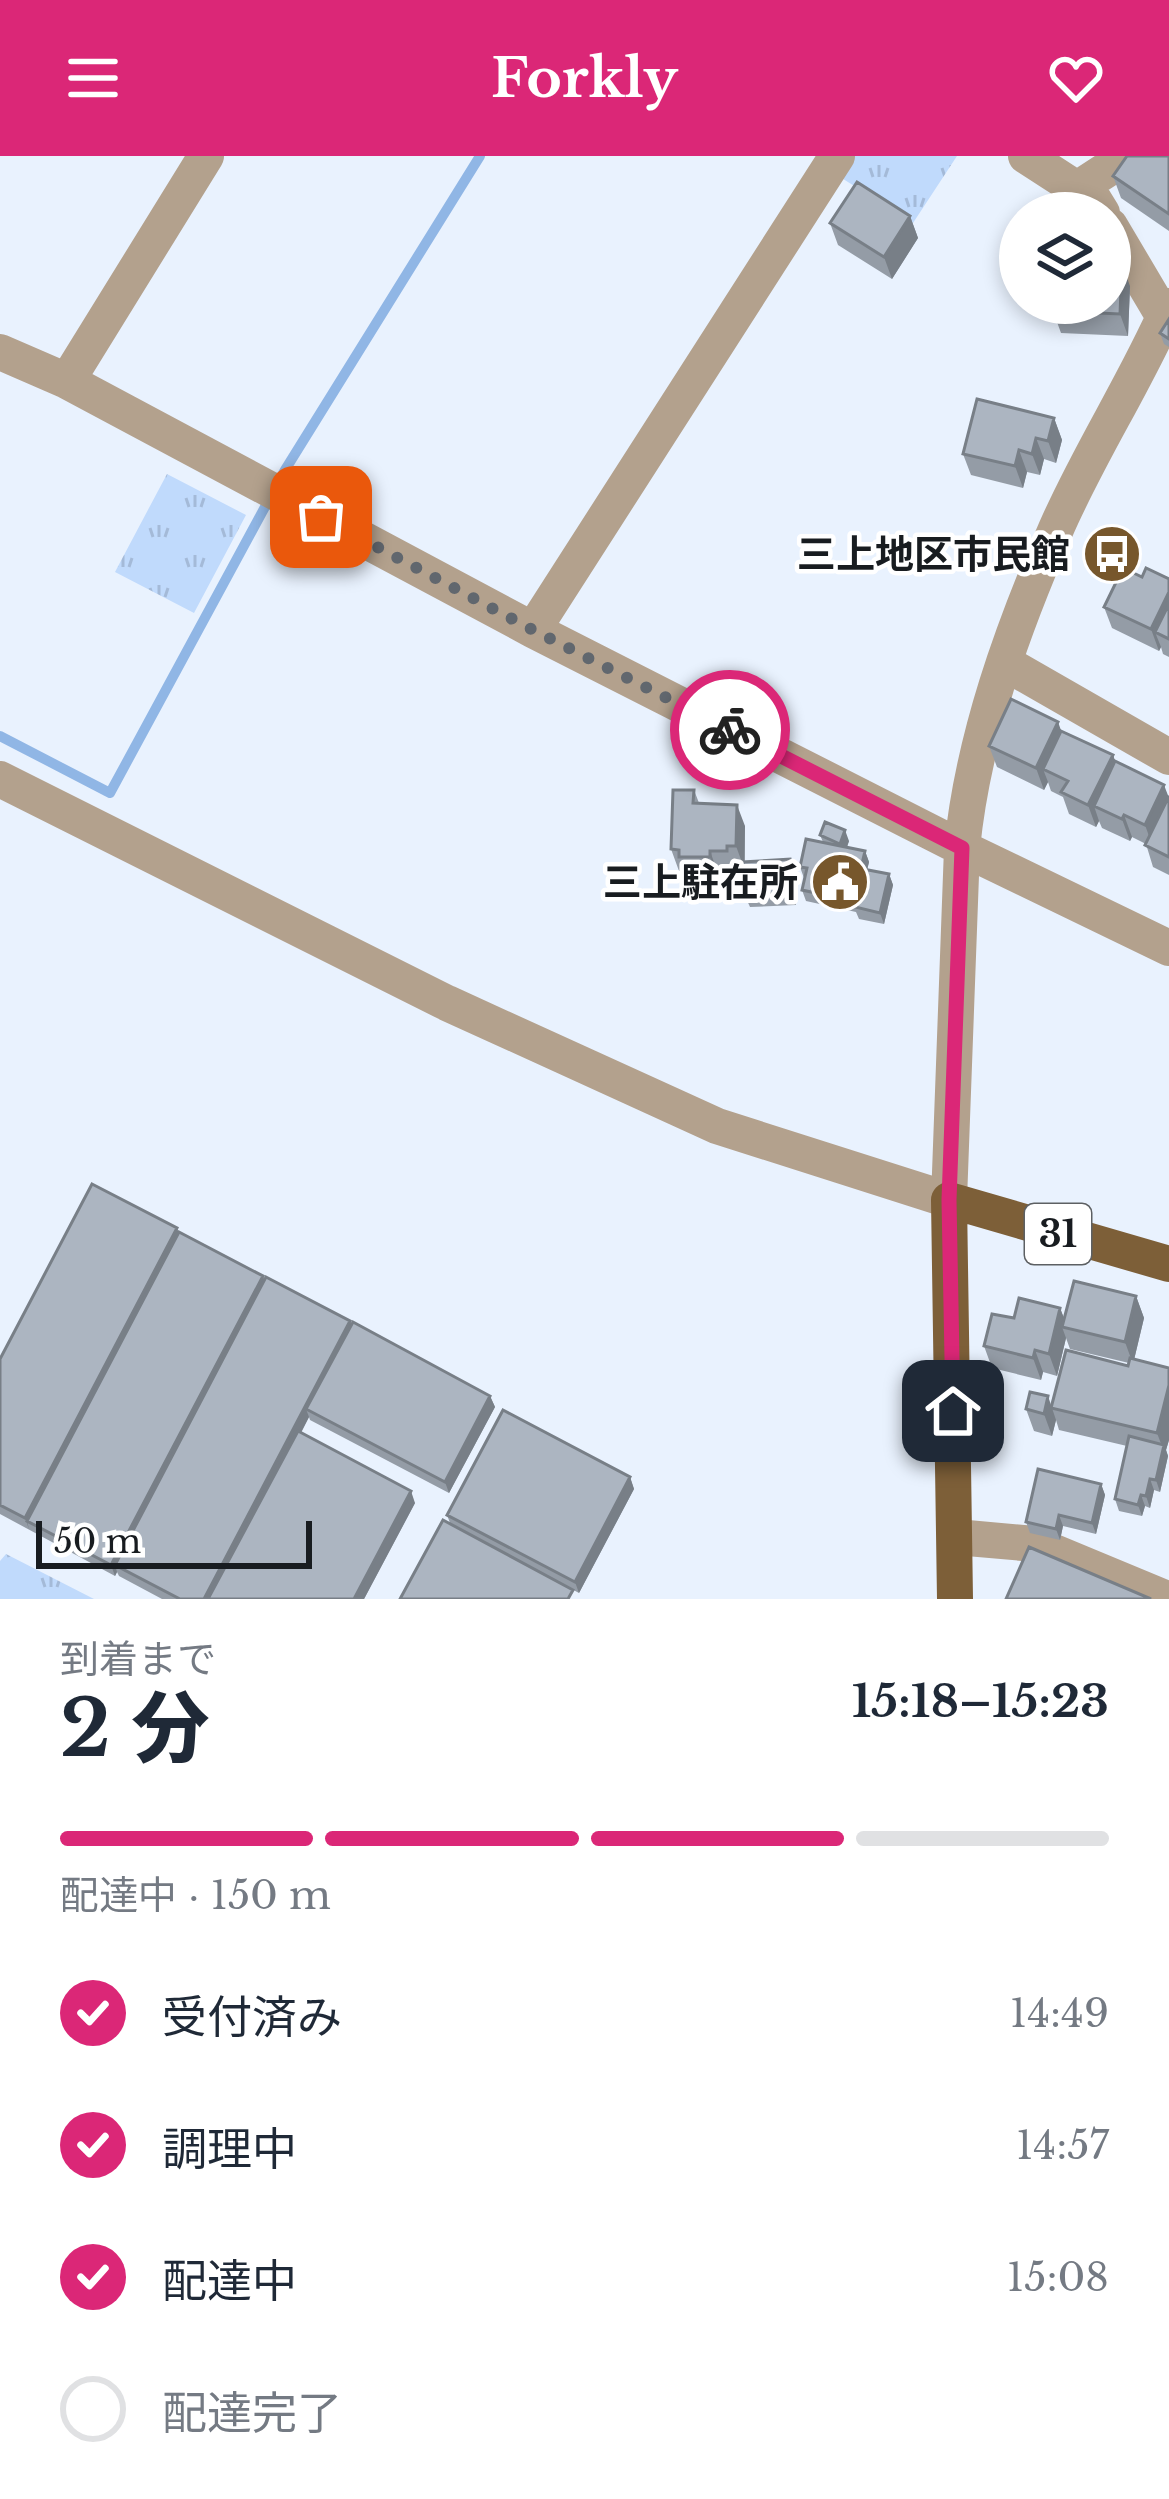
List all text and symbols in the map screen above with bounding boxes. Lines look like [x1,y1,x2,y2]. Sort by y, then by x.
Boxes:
icon: menu [60,45,126,111]
text: Forkly [491,45,678,112]
icon: heart [1043,45,1109,111]
map controls [999,192,1131,324]
button: layers [999,192,1131,324]
pin [270,466,372,568]
icon: bag [288,484,354,550]
bus stop icon: 三上地区市民館 [1081,523,1143,585]
place label: 三上地区市民館 [797,530,1070,579]
courier [670,670,790,790]
icon: bike [697,697,763,763]
public building icon: 三上駐在所 [809,851,871,913]
place label: 三上駐在所 [603,858,798,907]
road number: 31 [1025,1204,1091,1264]
pin [902,1360,1004,1462]
icon: home [920,1378,986,1444]
scale bar [36,1515,312,1568]
text: 50 m [54,1521,141,1562]
text: 到着まで [60,1635,216,1684]
text: 15:18–15:23 [852,1673,1109,1729]
text: 2 分 [60,1680,210,1777]
text: 配達中 · 150 m [60,1871,331,1920]
icon: check [60,1980,126,2046]
text: 受付済み [162,1989,342,2045]
text: 14:49 [1010,1989,1109,2038]
icon: check [60,2112,126,2178]
text: 調理中 [162,2121,297,2177]
text: 14:57 [1016,2121,1109,2170]
icon: check [60,2244,126,2310]
text: 配達中 [162,2253,297,2309]
text: 15:08 [1007,2253,1109,2302]
text: 配達完了 [162,2385,342,2441]

